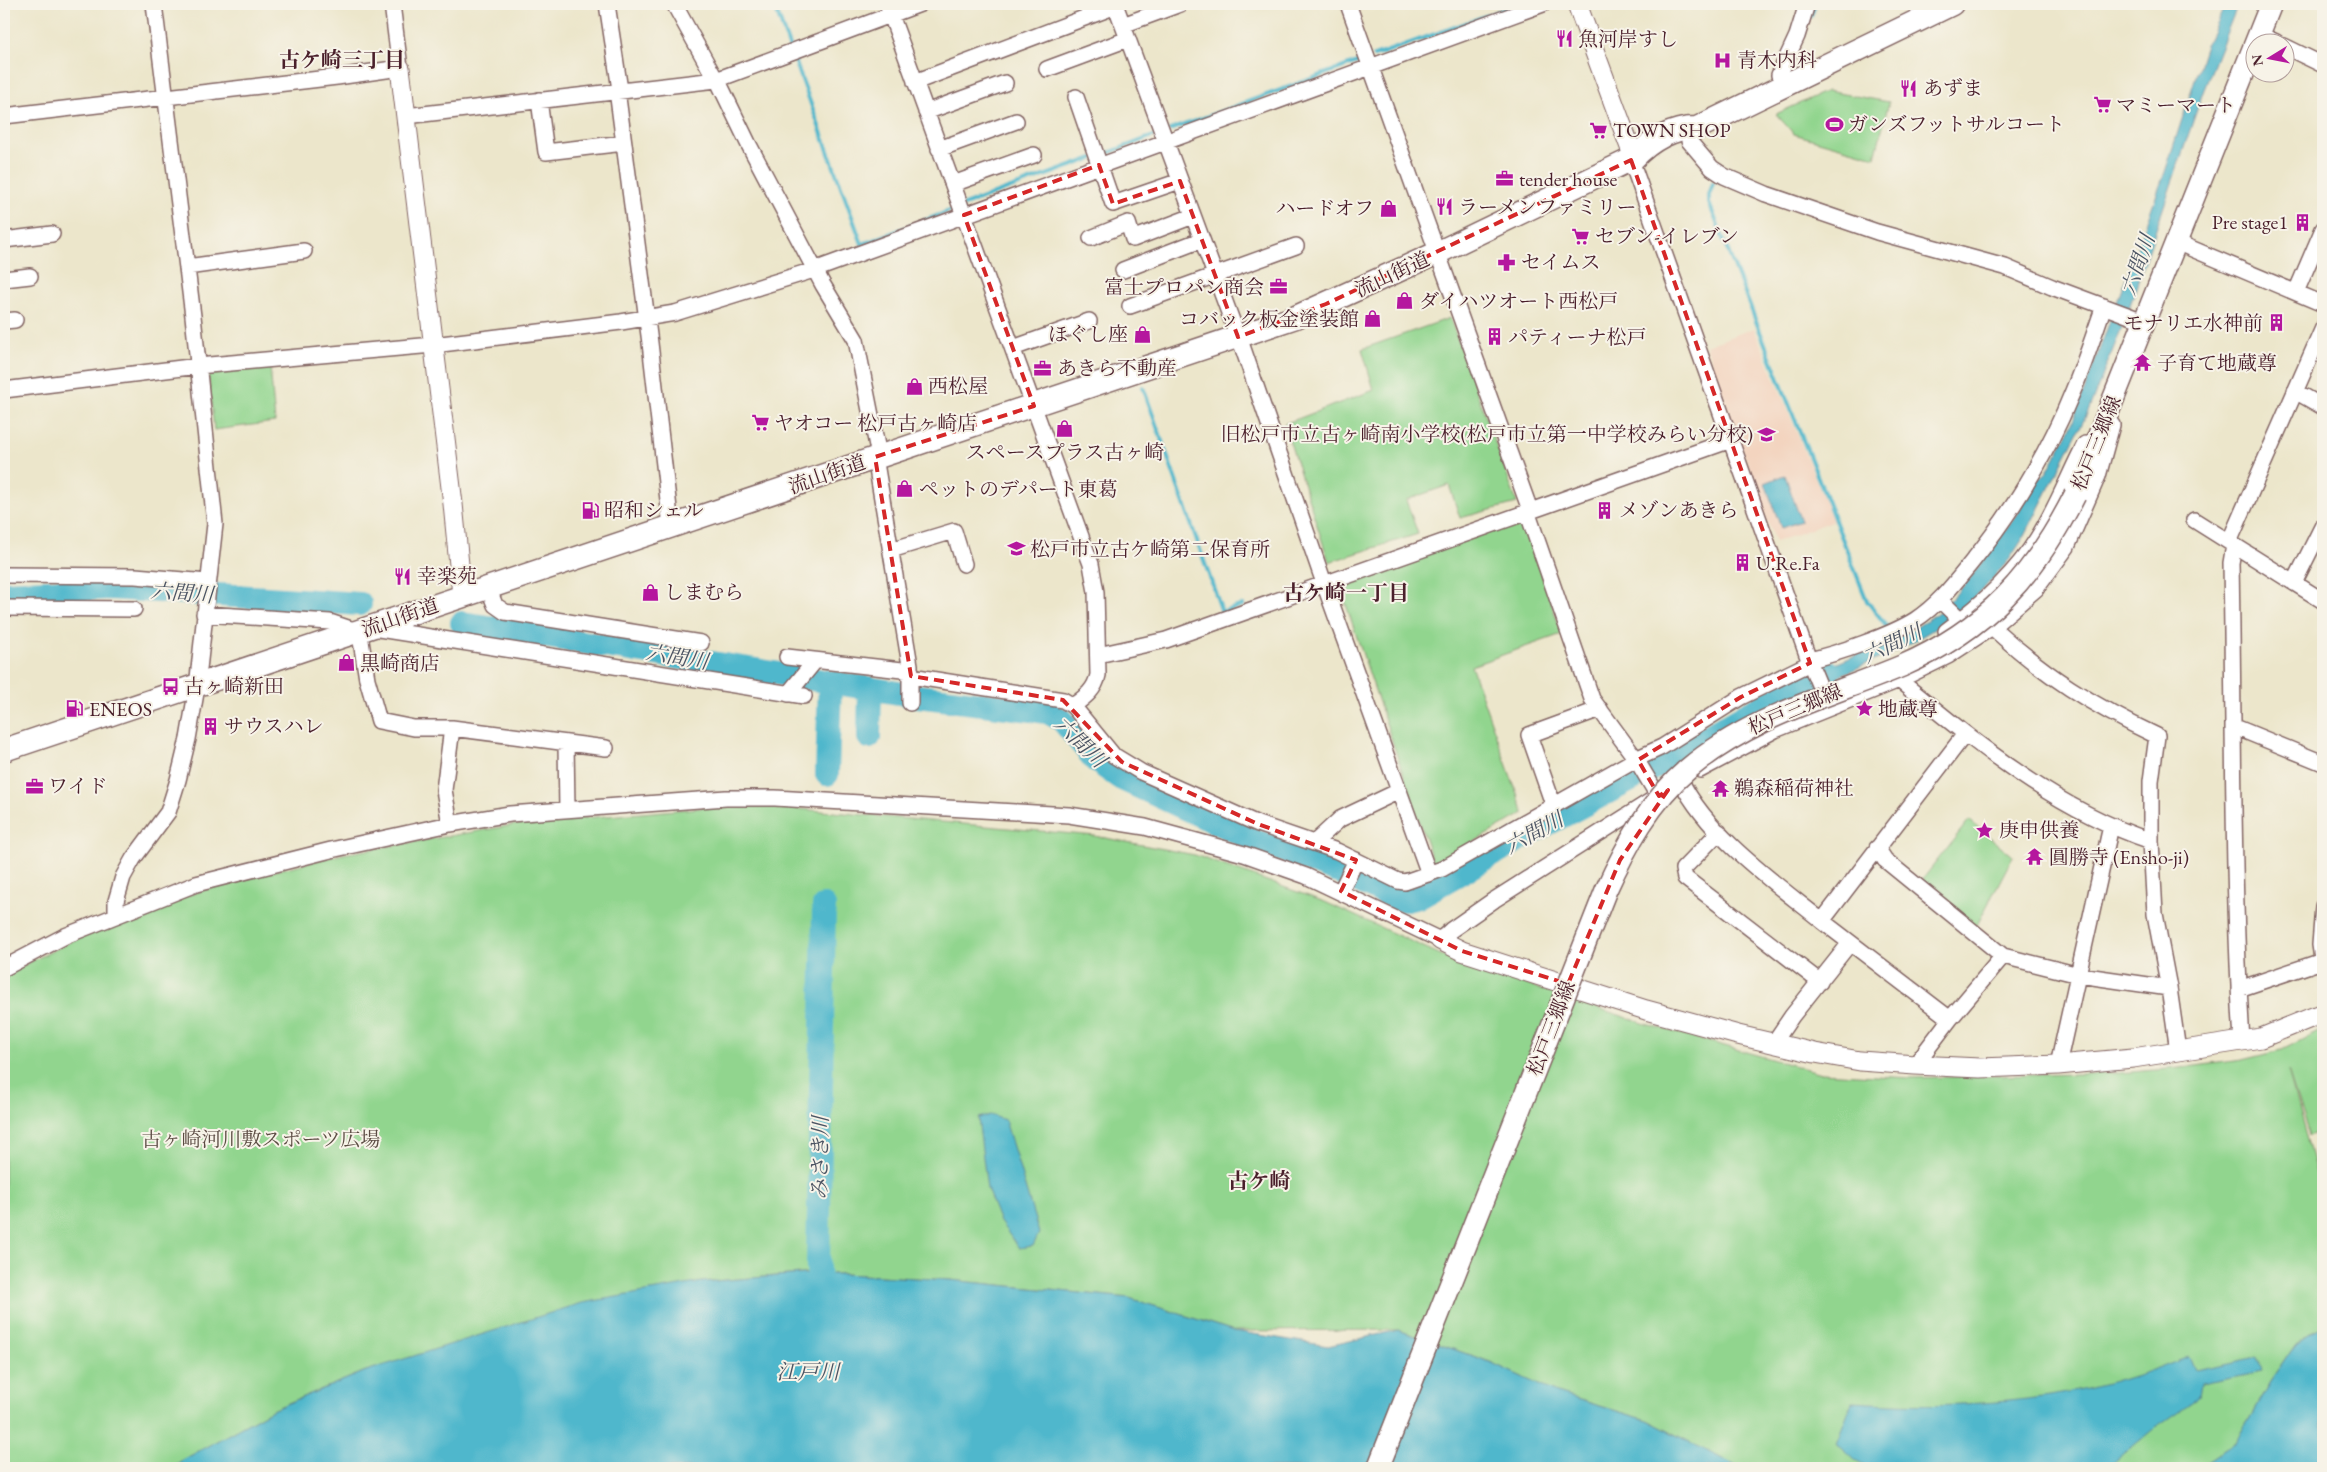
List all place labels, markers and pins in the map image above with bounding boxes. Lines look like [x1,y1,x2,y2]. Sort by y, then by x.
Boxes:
place label: 魚河岸すし [1578,26,1678,52]
restaurant icon: 魚河岸すし [1554,29,1574,49]
place label: 青木内科 [1737,47,1817,73]
hospital icon: 青木内科 [1713,50,1733,70]
place label: あずま [1923,75,1983,101]
restaurant icon: あずま [1899,78,1919,98]
place label: マミーマート [2116,92,2236,118]
supermarket icon: マミーマート [2092,95,2112,115]
place label: ガンズフットサルコート [1848,111,2065,137]
sports icon: ガンズフットサルコート [1824,114,1844,134]
place label: TOWN SHOP [1613,117,1731,143]
supermarket icon: TOWN SHOP [1589,120,1609,140]
place label: tender house [1519,166,1617,192]
office icon: tender house [1495,169,1515,189]
place label: ラーメンファミリー [1458,194,1637,220]
place label: ハードオフ [1275,195,1374,221]
restaurant icon: ラーメンファミリー [1434,197,1454,217]
shop icon: ハードオフ [1378,198,1398,218]
place label: Pre stage1 [2212,209,2288,235]
building icon: Pre stage1 [2292,212,2312,232]
place label: セブン-イレブン [1595,223,1739,249]
supermarket icon: セブン-イレブン [1571,226,1591,246]
place label: セイムス [1521,249,1600,275]
pharmacy icon: セイムス [1497,252,1517,272]
place label: 富士プロパン商会 [1104,274,1264,300]
office icon: 富士プロパン商会 [1268,277,1288,297]
place label: ダイハツオート西松戸 [1419,288,1618,314]
shop icon: ダイハツオート西松戸 [1395,291,1415,311]
place label: コバック板金塗装館 [1179,306,1359,332]
shop icon: コバック板金塗装館 [1363,309,1383,329]
place label: モナリエ水神前 [2123,310,2263,336]
building icon: モナリエ水神前 [2267,313,2287,333]
place label: ほぐし座 [1048,321,1128,347]
shop icon: ほぐし座 [1132,324,1152,344]
place label: パティーナ松戸 [1508,324,1646,350]
building icon: パティーナ松戸 [1484,327,1504,347]
place label: 子育て地蔵尊 [2157,350,2277,376]
temple icon: 子育て地蔵尊 [2133,353,2153,373]
place label: あきら不動産 [1057,355,1177,381]
office icon: あきら不動産 [1033,358,1053,378]
place label: 西松屋 [928,373,988,399]
shop icon: 西松屋 [904,376,924,396]
place label: ヤオコー 松戸古ヶ崎店 [774,410,977,436]
supermarket icon: ヤオコー 松戸古ヶ崎店 [750,413,770,433]
shop icon: スペースプラス古ヶ崎 [1055,418,1075,438]
place label: 旧松戸市立古ヶ崎南小学校(松戸市立第一中学校みらい分校) [1220,421,1753,447]
school or university icon: 旧松戸市立古ヶ崎南小学校(松戸市立第一中学校みらい分校) [1757,424,1777,444]
place label: スペースプラス古ヶ崎 [966,439,1164,465]
place label: ペットのデパート東葛 [919,476,1118,502]
shop icon: ペットのデパート東葛 [895,479,915,499]
place label: 昭和シェル [604,497,704,523]
place label: メゾンあきら [1619,497,1738,523]
fuel station icon: 昭和シェル [580,500,600,520]
building icon: メゾンあきら [1595,500,1615,520]
place label: 松戸市立古ケ崎第二保育所 [1030,536,1270,562]
school or university icon: 松戸市立古ケ崎第二保育所 [1006,539,1026,559]
place label: U.Re.Fa [1756,550,1820,576]
building icon: U.Re.Fa [1732,553,1752,573]
place label: 幸楽苑 [417,563,477,589]
restaurant icon: 幸楽苑 [393,566,413,586]
place label: しまむら [664,579,744,605]
shop icon: しまむら [640,582,660,602]
place label: 黒崎商店 [360,650,440,676]
shop icon: 黒崎商店 [336,653,356,673]
place label: 古ヶ崎新田 [184,673,284,699]
bus stop icon: 古ヶ崎新田 [160,676,180,696]
place label: ENEOS [89,696,152,722]
place label: 地蔵尊 [1878,696,1938,722]
fuel station icon: ENEOS [65,699,85,719]
place icon: 地蔵尊 [1854,699,1874,719]
place label: サウスハレ [224,713,323,739]
building icon: サウスハレ [200,716,220,736]
place label: ワイド [48,773,107,799]
place label: 鵜森稲荷神社 [1734,775,1854,801]
office icon: ワイド [24,776,44,796]
temple icon: 鵜森稲荷神社 [1710,778,1730,798]
place label: 庚申供養 [1999,817,2079,843]
place icon: 庚申供養 [1975,820,1995,840]
place label: 圓勝寺 (Ensho-ji) [2049,844,2189,870]
temple icon: 圓勝寺 (Ensho-ji) [2025,847,2045,867]

